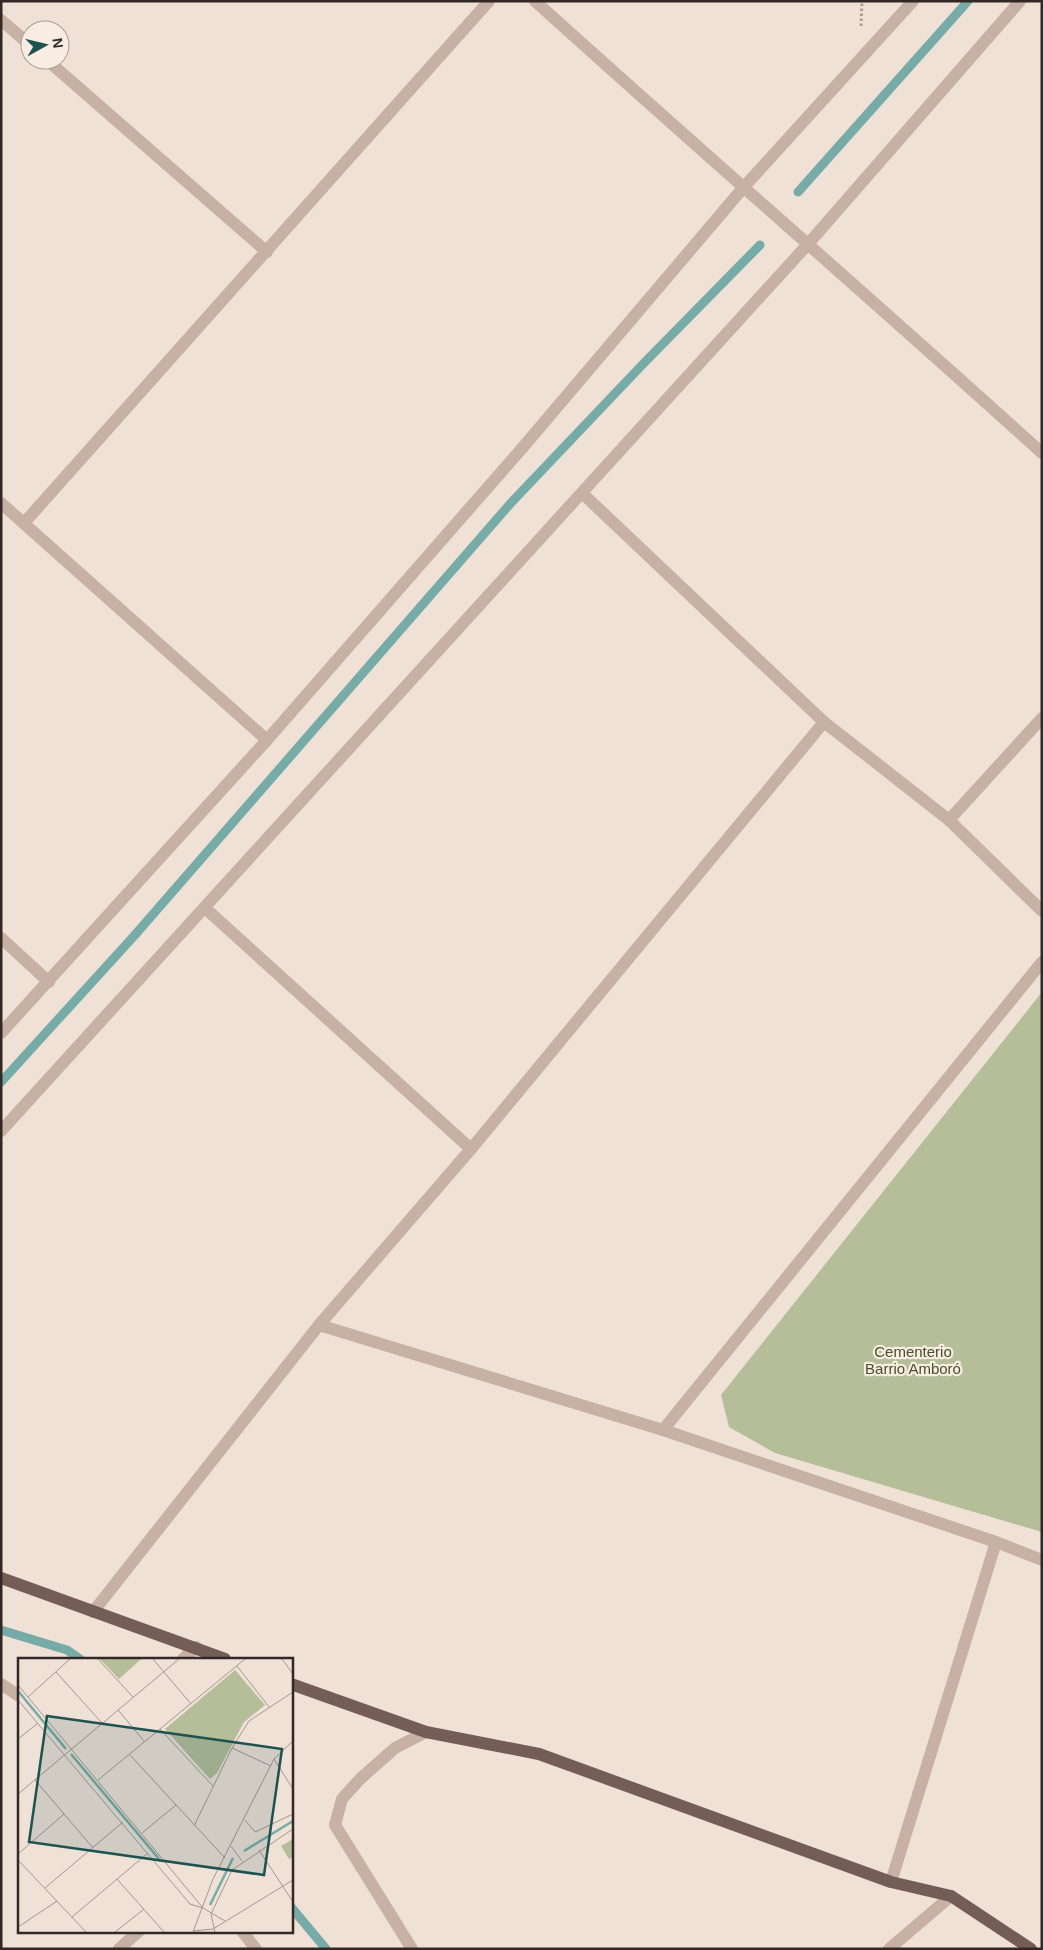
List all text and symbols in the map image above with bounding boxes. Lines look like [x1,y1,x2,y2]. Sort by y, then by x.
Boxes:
north arrow [20,20,70,70]
text: N [49,37,67,49]
park label: Cementerio Barrio Amboró [865,1343,961,1377]
inset map [18,1658,292,1932]

